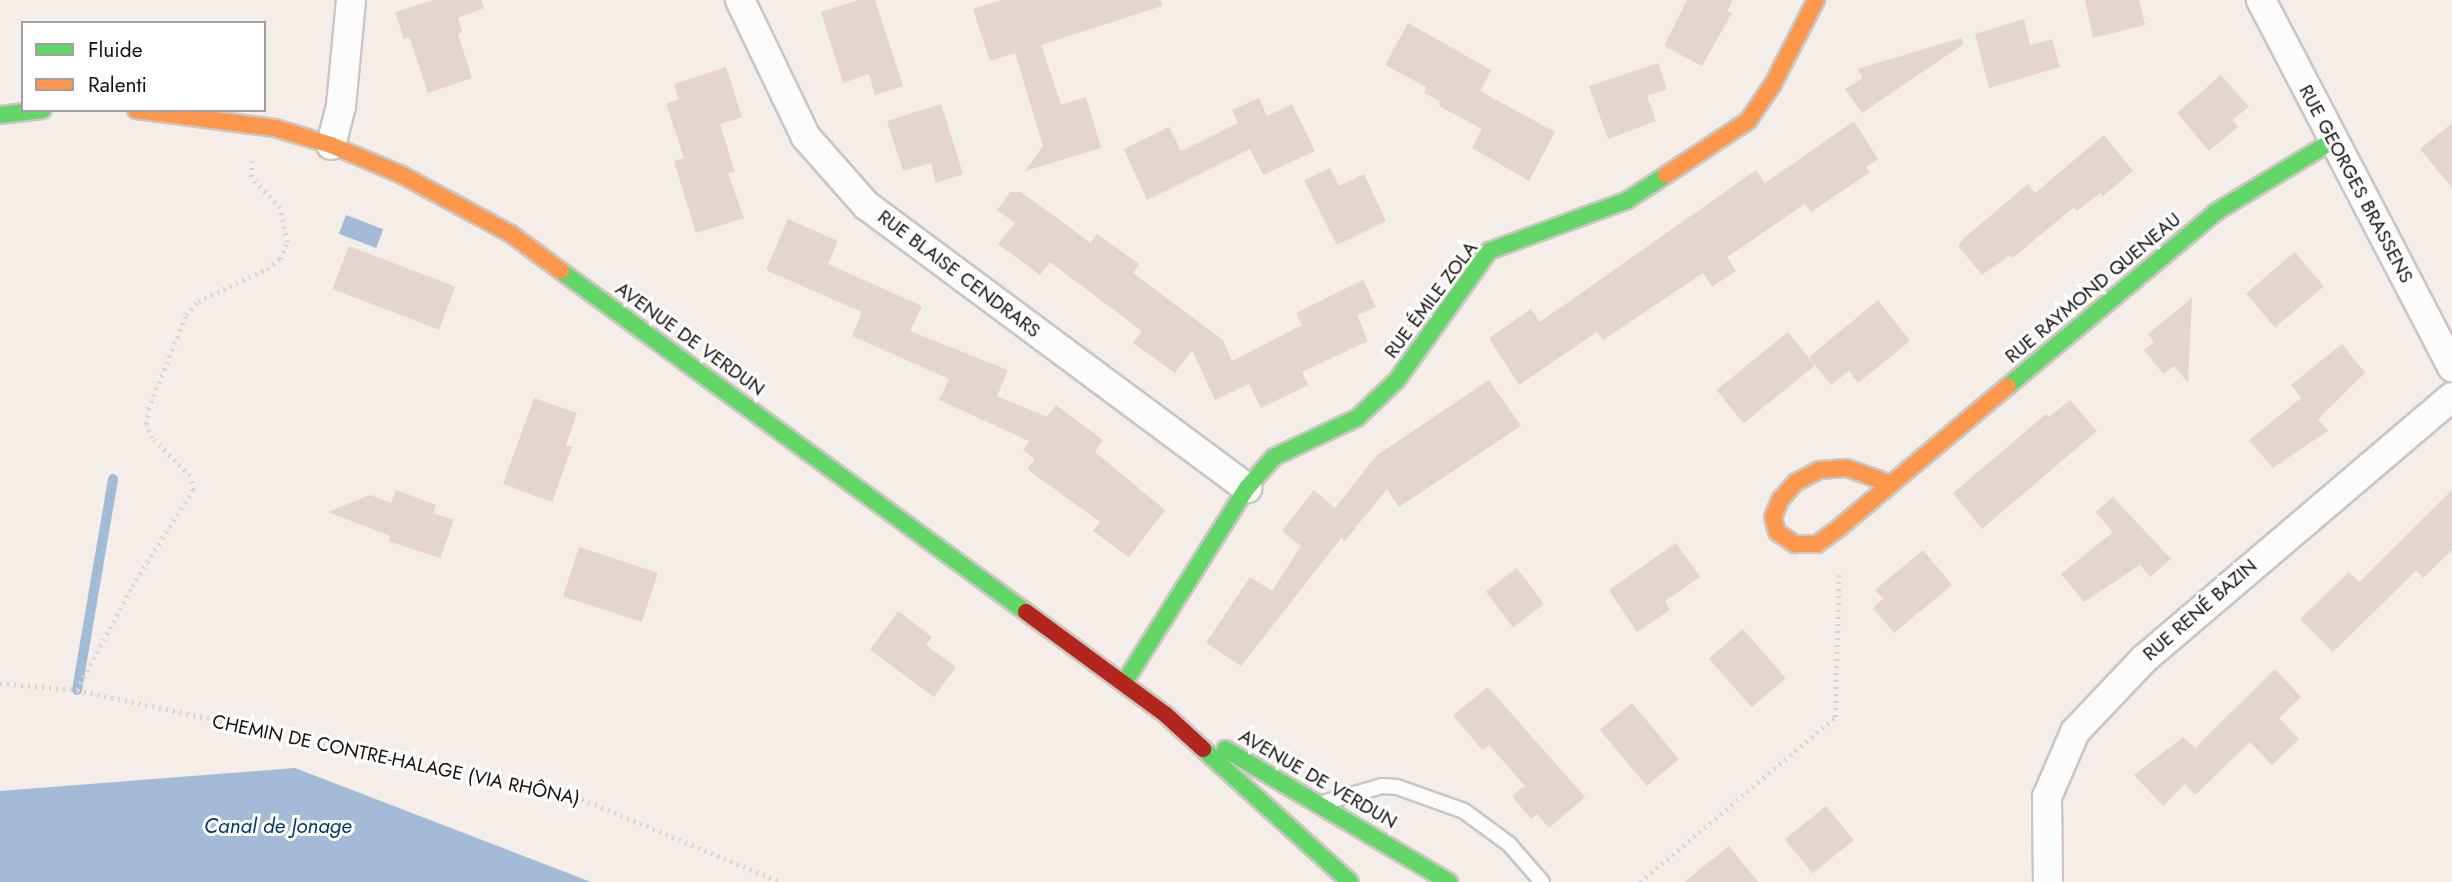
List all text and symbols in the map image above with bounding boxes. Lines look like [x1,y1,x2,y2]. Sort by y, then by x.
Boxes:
legend [21,21,266,112]
text: Fluide [88,35,143,65]
text: Ralenti [88,70,147,100]
street label: RUE GEORGES BRASSENS [2294,81,2418,287]
street label: RUE BLAISE CENDRARS [873,205,1045,343]
street label: RUE RAYMOND QUENEAU [2001,208,2185,368]
street label: RUE ÉMILE ZOLA [1380,237,1482,363]
street label: AVENUE DE VERDUN [611,277,769,401]
street label: RUE RENÉ BAZIN [2138,554,2262,666]
street label: CHEMIN DE CONTRE-HALAGE (VIA RHÔNA) [210,710,582,810]
street label: AVENUE DE VERDUN [1235,724,1401,834]
water label: Canal de Jonage [204,813,352,839]

